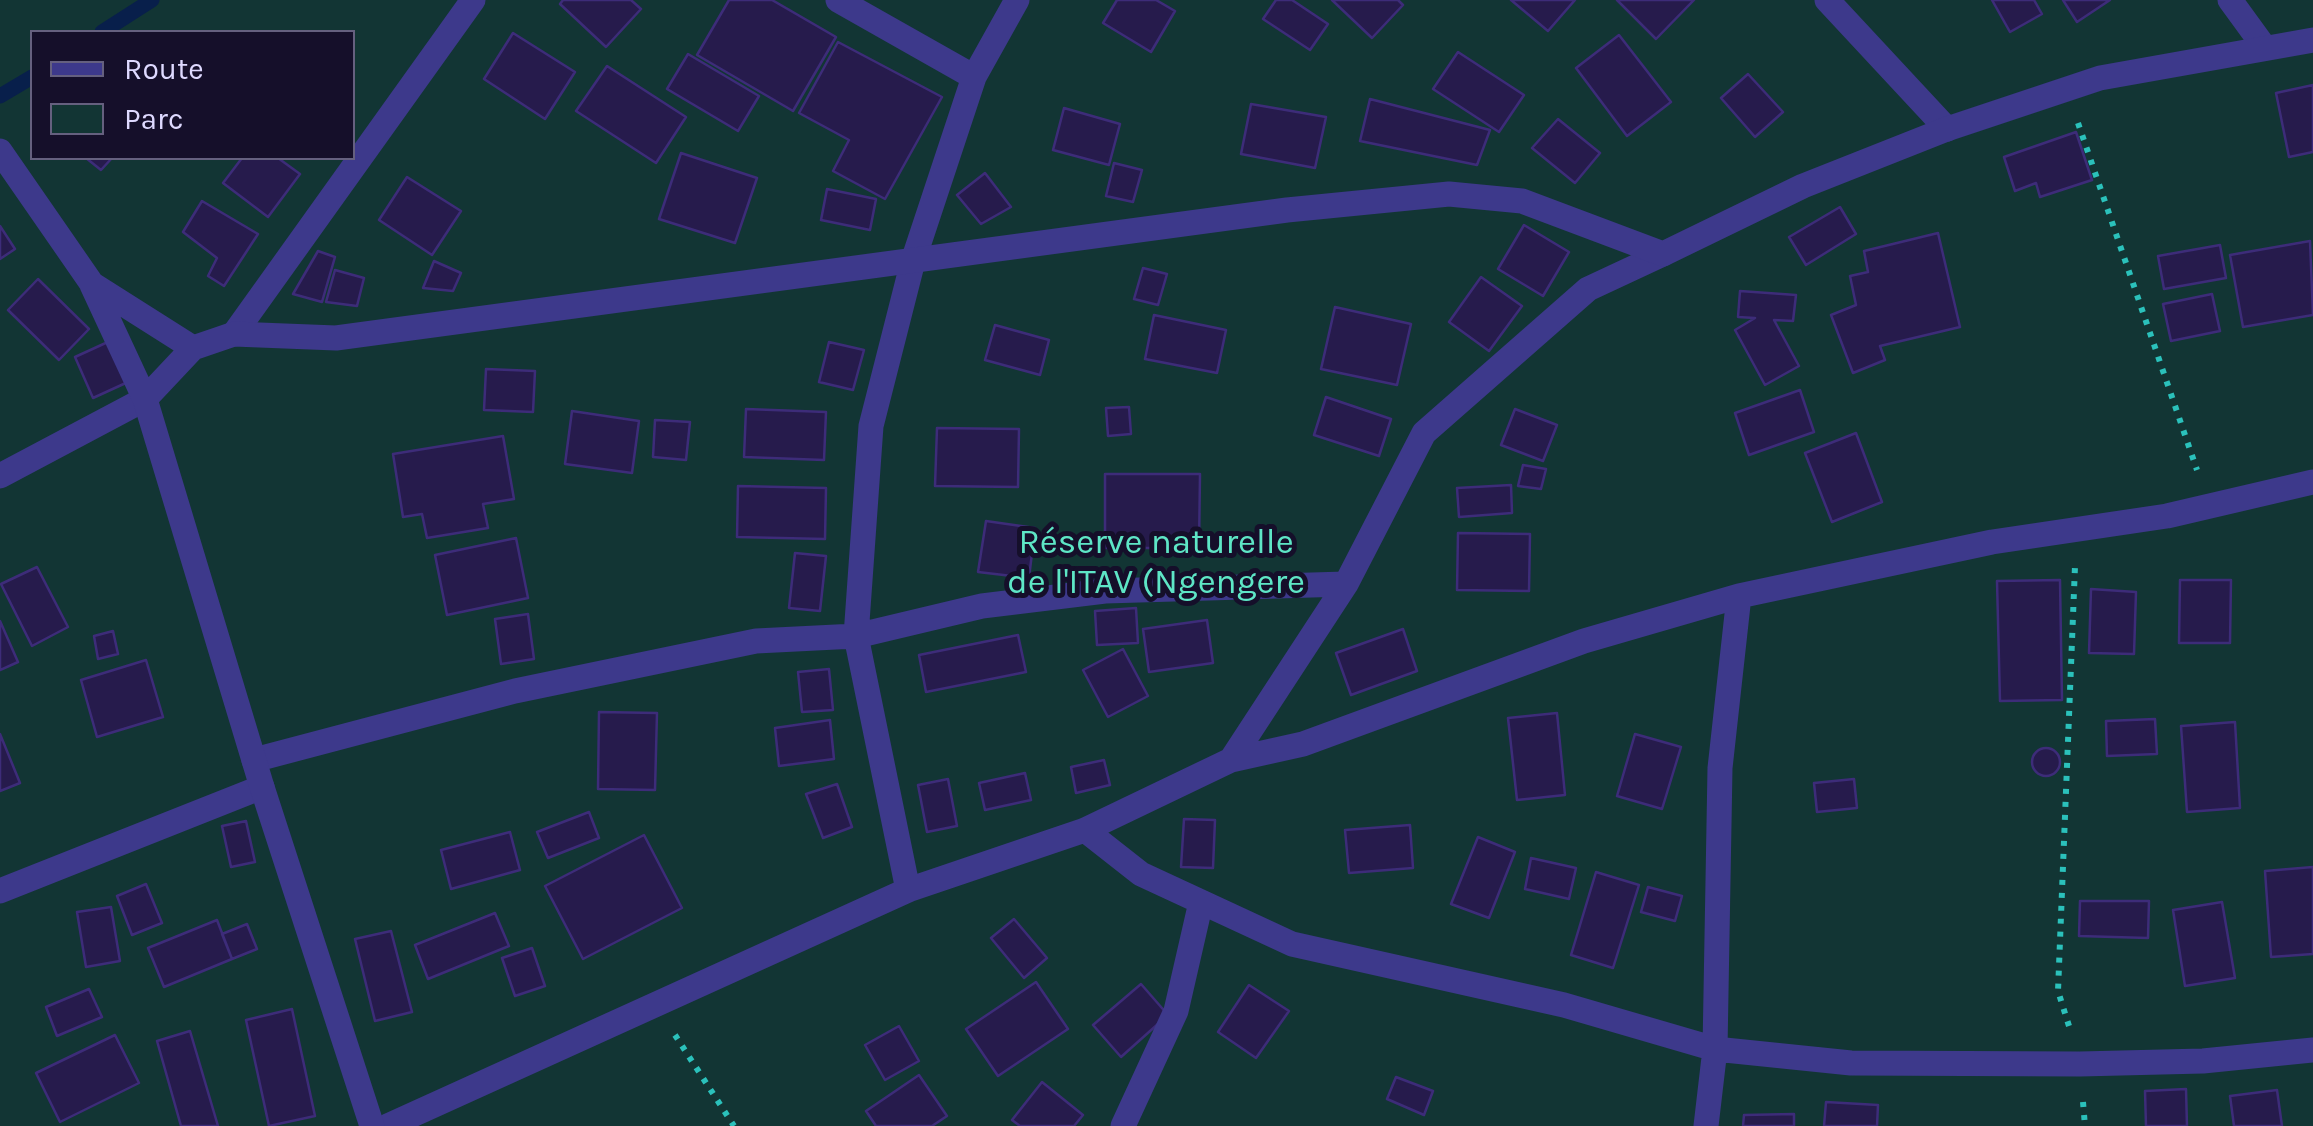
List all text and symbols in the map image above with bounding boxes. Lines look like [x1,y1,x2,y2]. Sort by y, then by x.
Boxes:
legend [30,30,355,160]
text: Route [124,51,204,87]
text: Parc [124,101,183,137]
park label: Réserve naturelle de l'ITAV (Ngengere [1007,522,1305,604]

